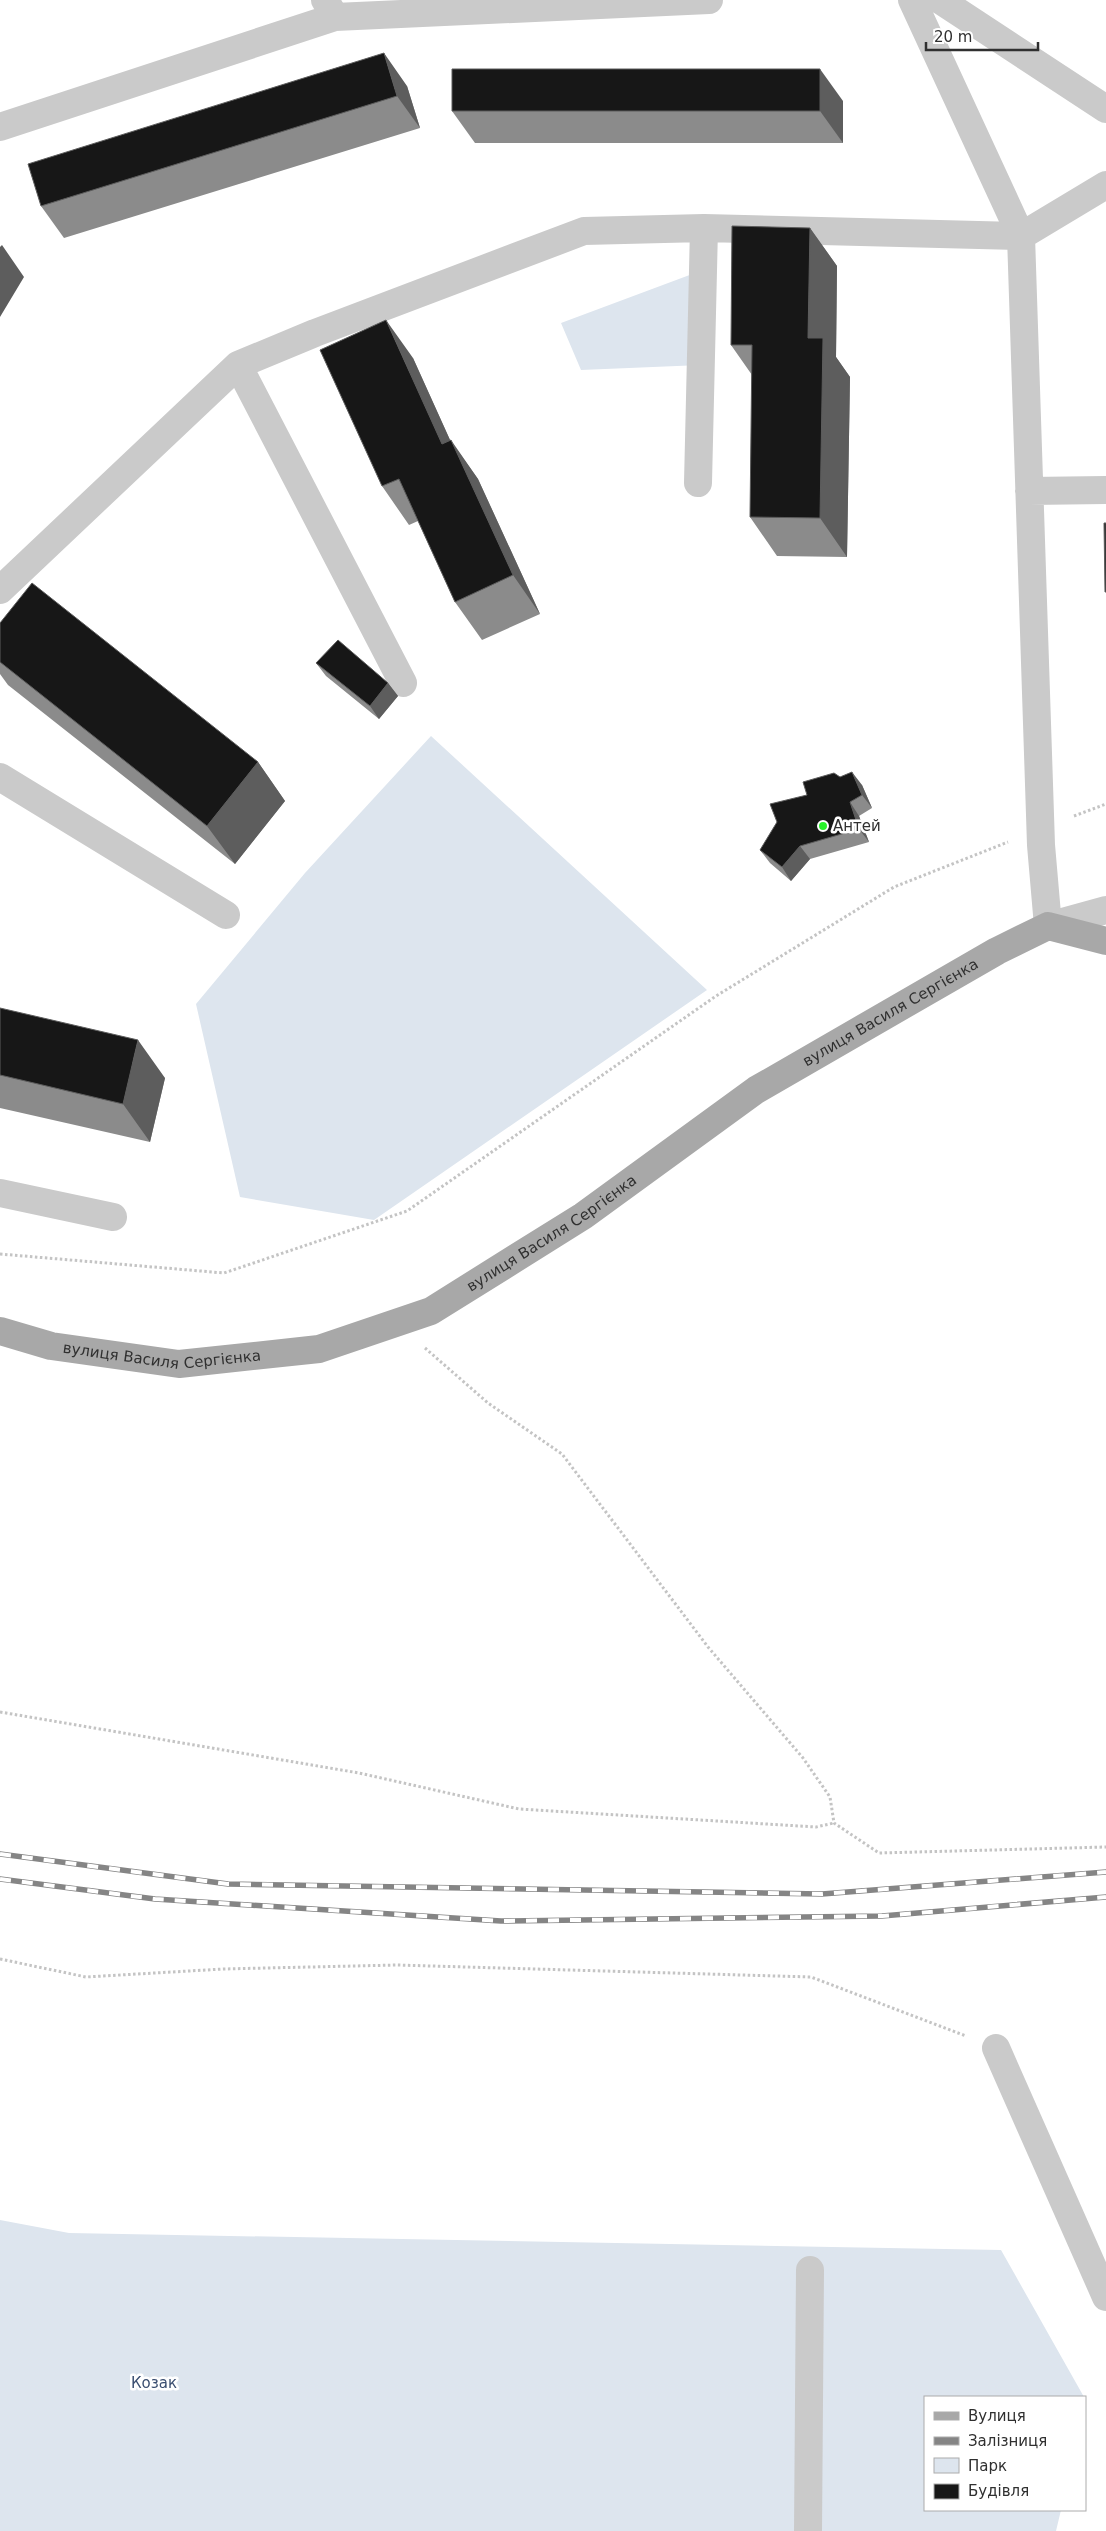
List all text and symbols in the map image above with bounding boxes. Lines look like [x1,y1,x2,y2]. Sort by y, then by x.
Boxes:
scale bar [926,20,1038,52]
text: 20 m [934,28,972,46]
place label: Антей [833,817,881,835]
marker: Антей [817,820,829,832]
street label: вулиця Василя Сергієнка [800,955,981,1070]
street label: вулиця Василя Сергієнка [463,1171,640,1295]
street label: вулиця Василя Сергієнка [62,1339,262,1373]
park label: Козак [131,2374,177,2392]
legend [924,2396,1086,2511]
text: Вулиця [968,2407,1026,2425]
text: Залізниця [968,2432,1047,2450]
text: Парк [968,2457,1007,2475]
text: Будівля [968,2482,1029,2500]

